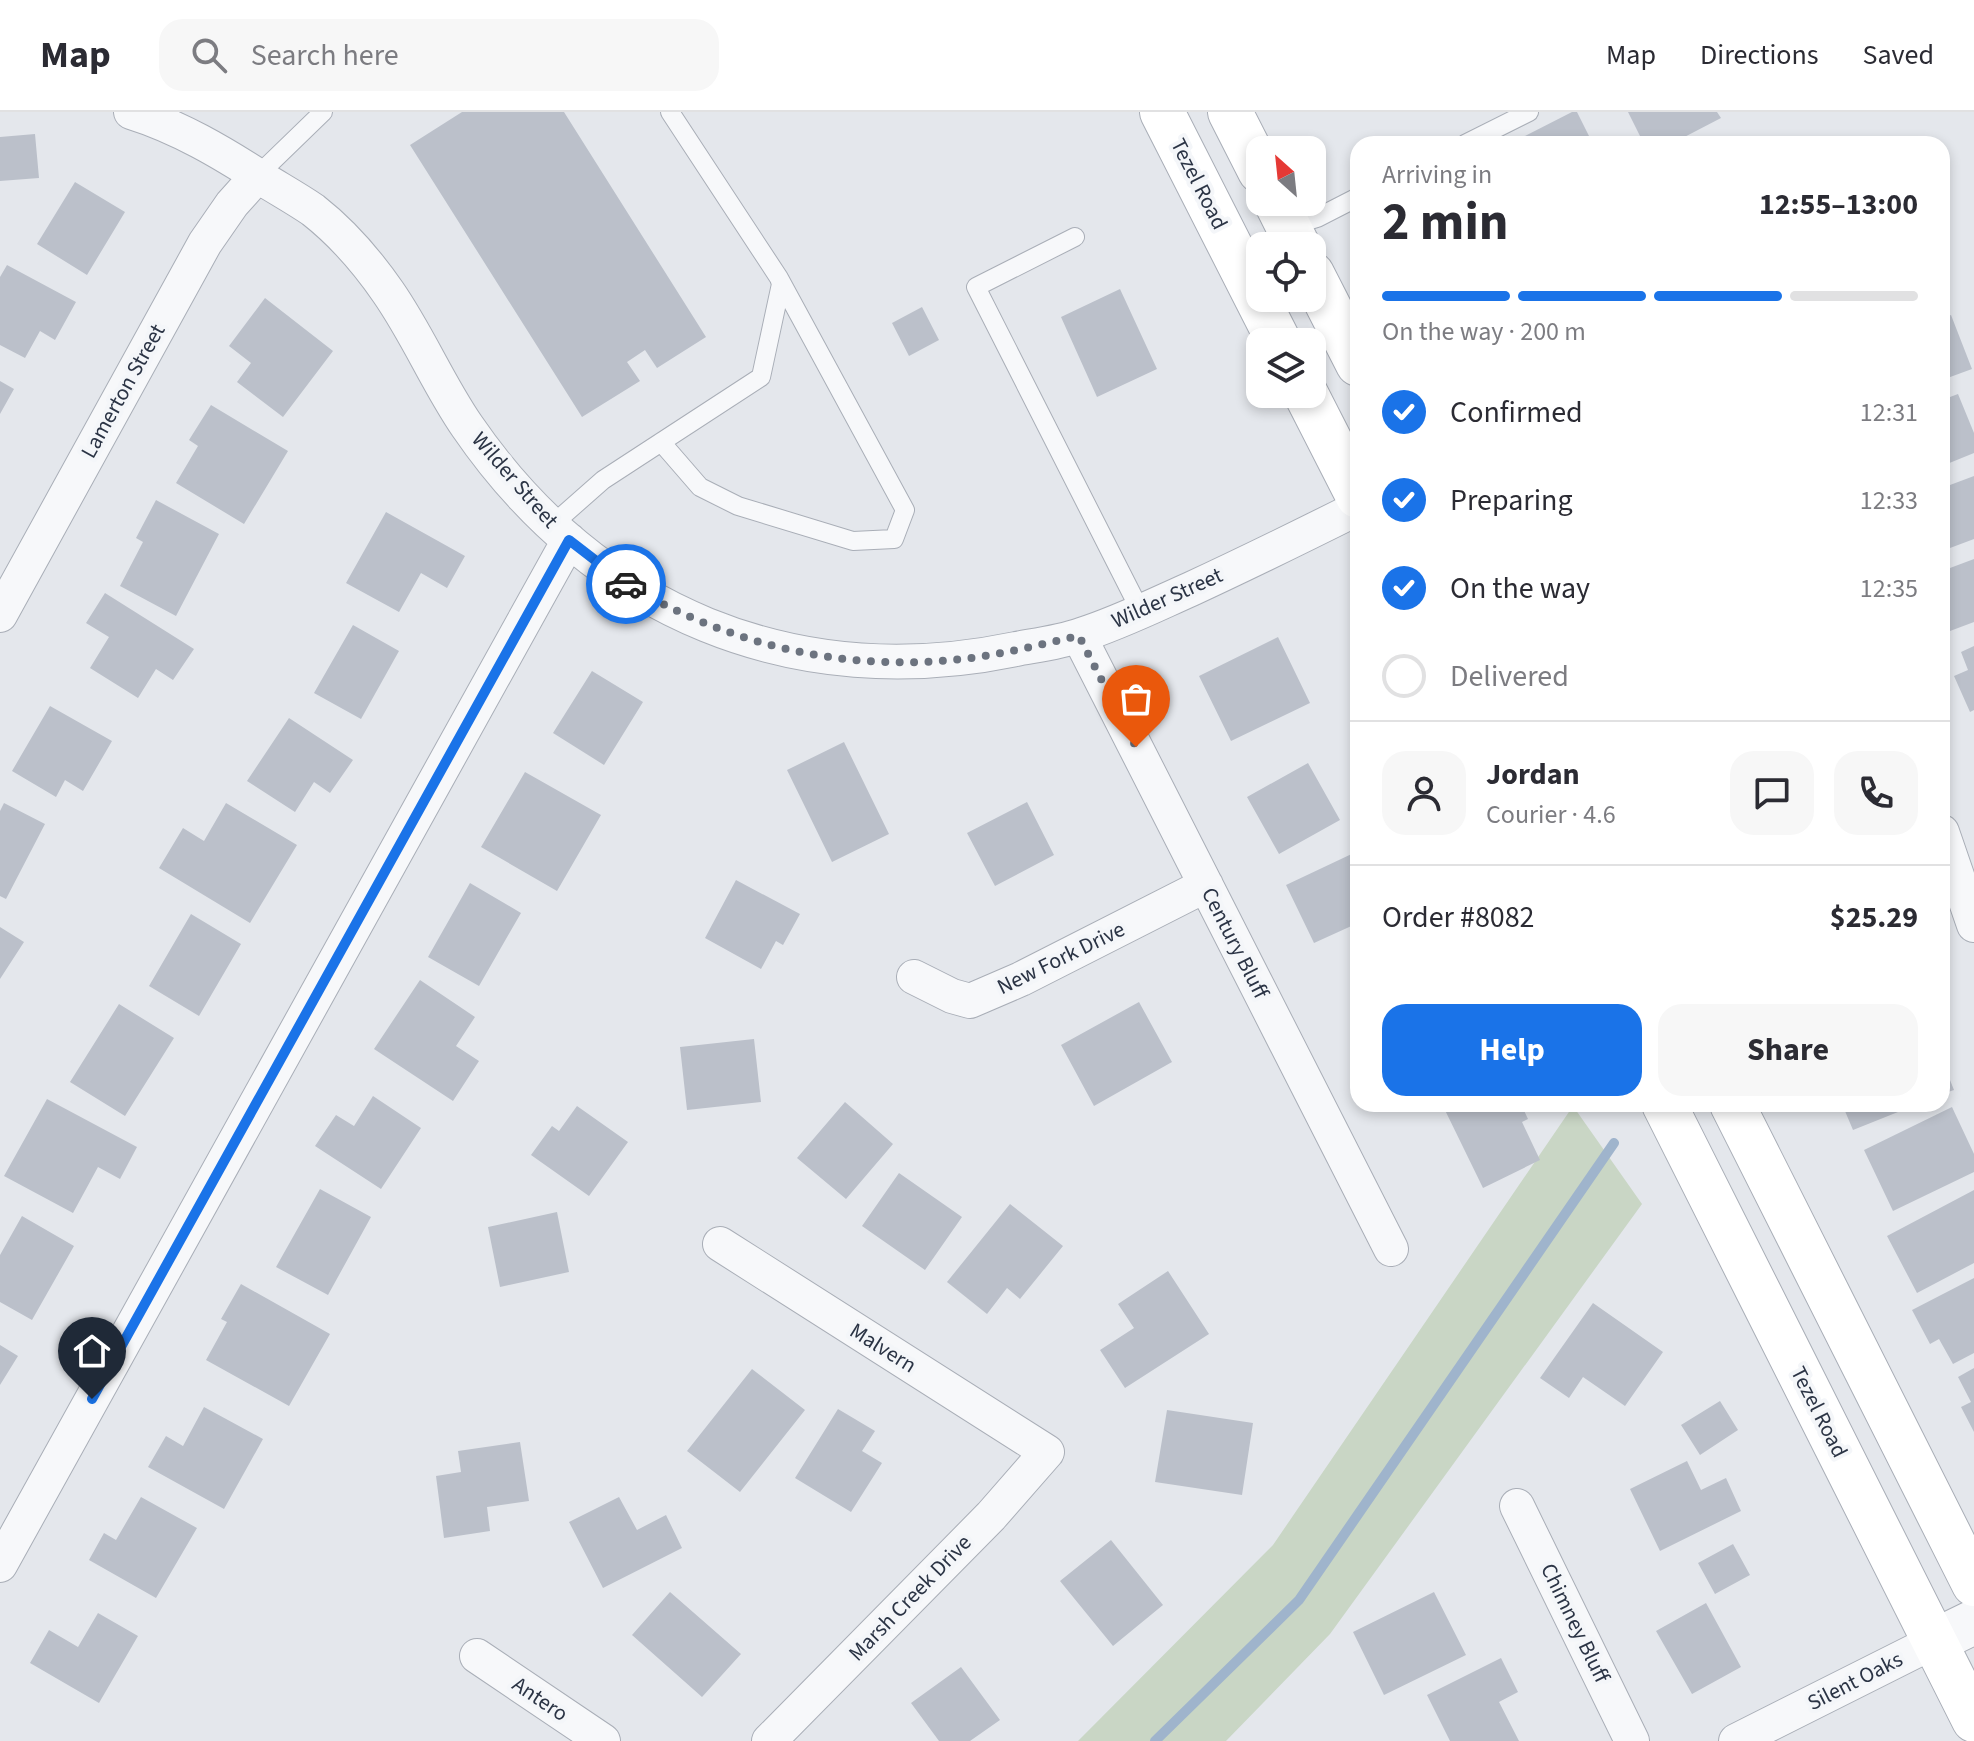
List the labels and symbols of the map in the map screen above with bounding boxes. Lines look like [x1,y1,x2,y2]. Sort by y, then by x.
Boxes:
street label: Tezel Road [1162,133,1236,235]
north arrow [1246,136,1326,216]
street label: Lamerton Street [73,318,173,464]
street label: Wilder Street [464,425,566,536]
courier [586,544,666,624]
street label: Wilder Street [1106,559,1228,637]
pin [1102,665,1170,747]
street label: Century Bluff [1193,882,1277,1005]
street label: New Fork Drive [992,913,1130,1003]
street label: Malvern [843,1315,923,1381]
pin [58,1317,126,1399]
street label: Tezel Road [1782,1361,1856,1463]
street label: Marsh Creek Drive [841,1527,979,1668]
street label: Chimney Bluff [1532,1558,1618,1689]
street label: Silent Oaks [1802,1643,1908,1719]
street label: Antero [506,1669,574,1729]

